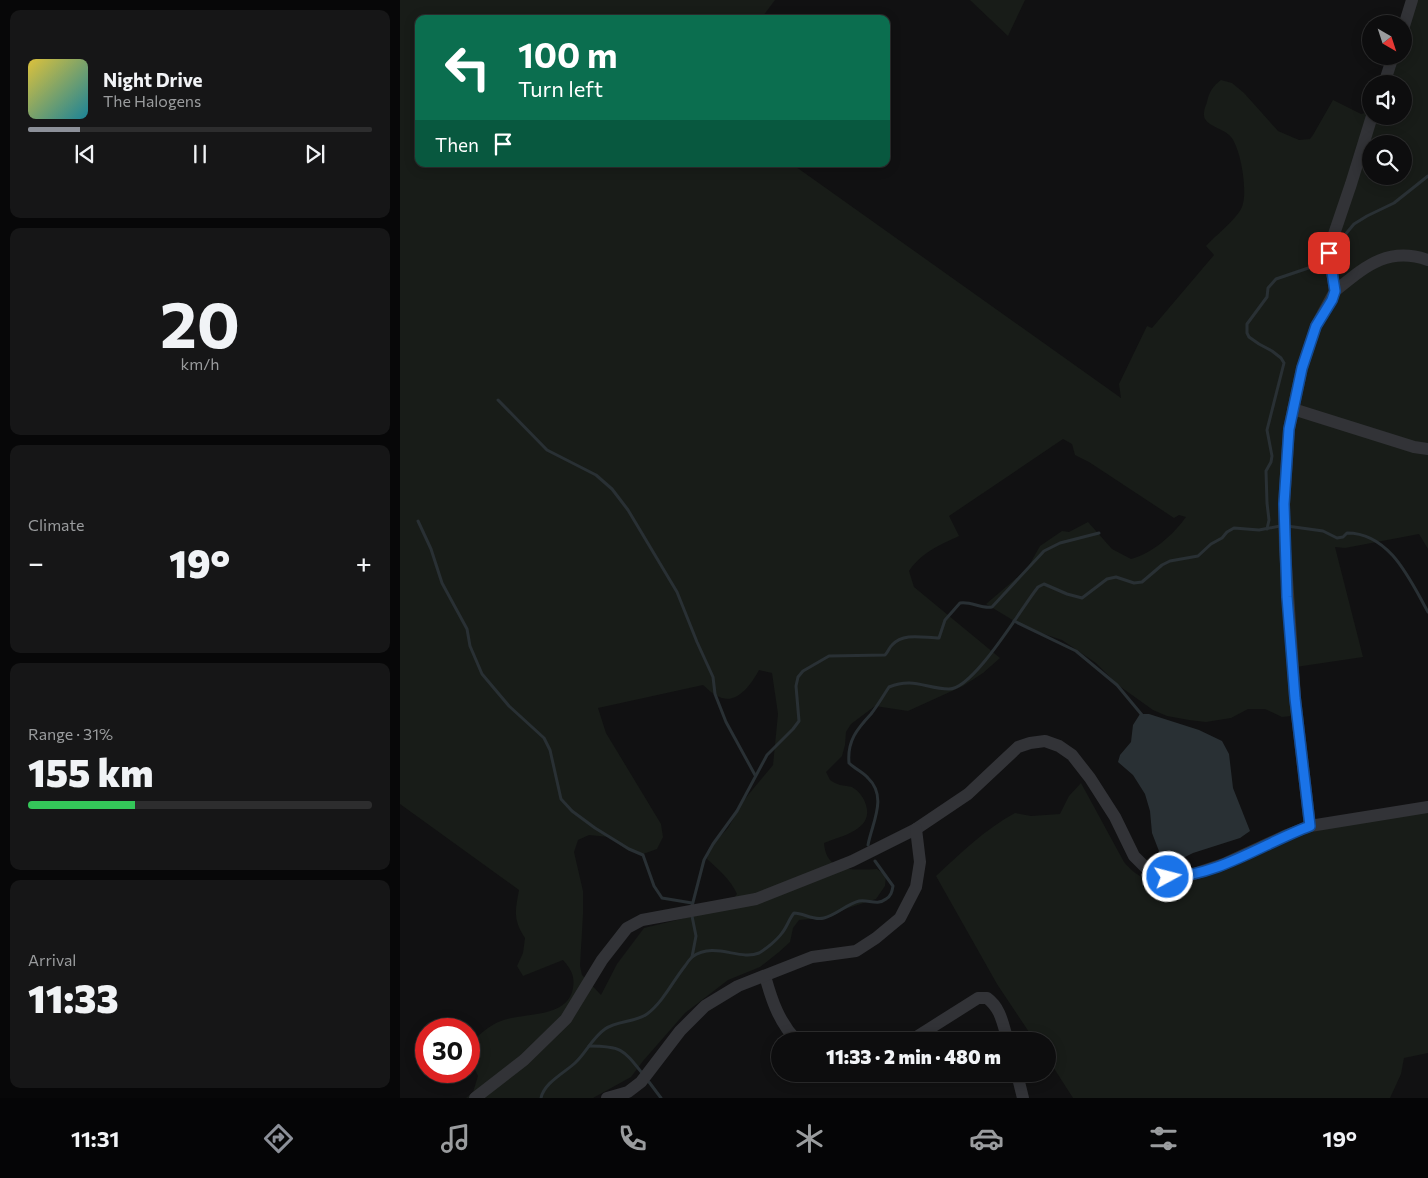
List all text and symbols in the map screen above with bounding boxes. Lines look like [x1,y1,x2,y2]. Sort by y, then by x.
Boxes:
north arrow [1362,15,1412,65]
map controls [1362,15,1412,185]
text: 100 m [518,32,618,75]
icon: left [435,35,500,100]
text: Night Drive [103,68,203,91]
text: Turn left [518,75,603,102]
button: sound [1362,75,1412,125]
text: The Halogens [103,91,201,110]
icon: arrive [489,130,517,158]
text: Then [435,133,479,156]
button: search [1362,135,1412,185]
icon: previous [71,140,99,168]
icon: pause [186,140,214,168]
icon: next [301,140,329,168]
pin [1308,232,1350,274]
icon: arrive [1315,239,1343,267]
text: 20 [160,282,240,361]
text: km/h [181,354,219,373]
text: Climate [28,515,84,534]
text: 19° [169,539,230,586]
text: − [28,545,44,579]
text: + [356,545,372,579]
text: Range · 31% [28,724,113,743]
text: 155 km [28,748,153,795]
position arrow [1141,850,1193,902]
text: Arrival [28,950,76,969]
text: 11:33 [28,974,119,1021]
speed limit sign: 30 [415,1018,480,1083]
text: 11:33 · 2 min · 480 m [826,1045,1001,1068]
icon: directions [261,1121,296,1156]
icon: music [438,1121,473,1156]
icon: phone [615,1121,650,1156]
icon: climate [792,1121,827,1156]
icon: car [969,1121,1004,1156]
icon: filters [1146,1121,1181,1156]
text: 11:31 [71,1125,119,1152]
text: 19° [1322,1125,1357,1152]

